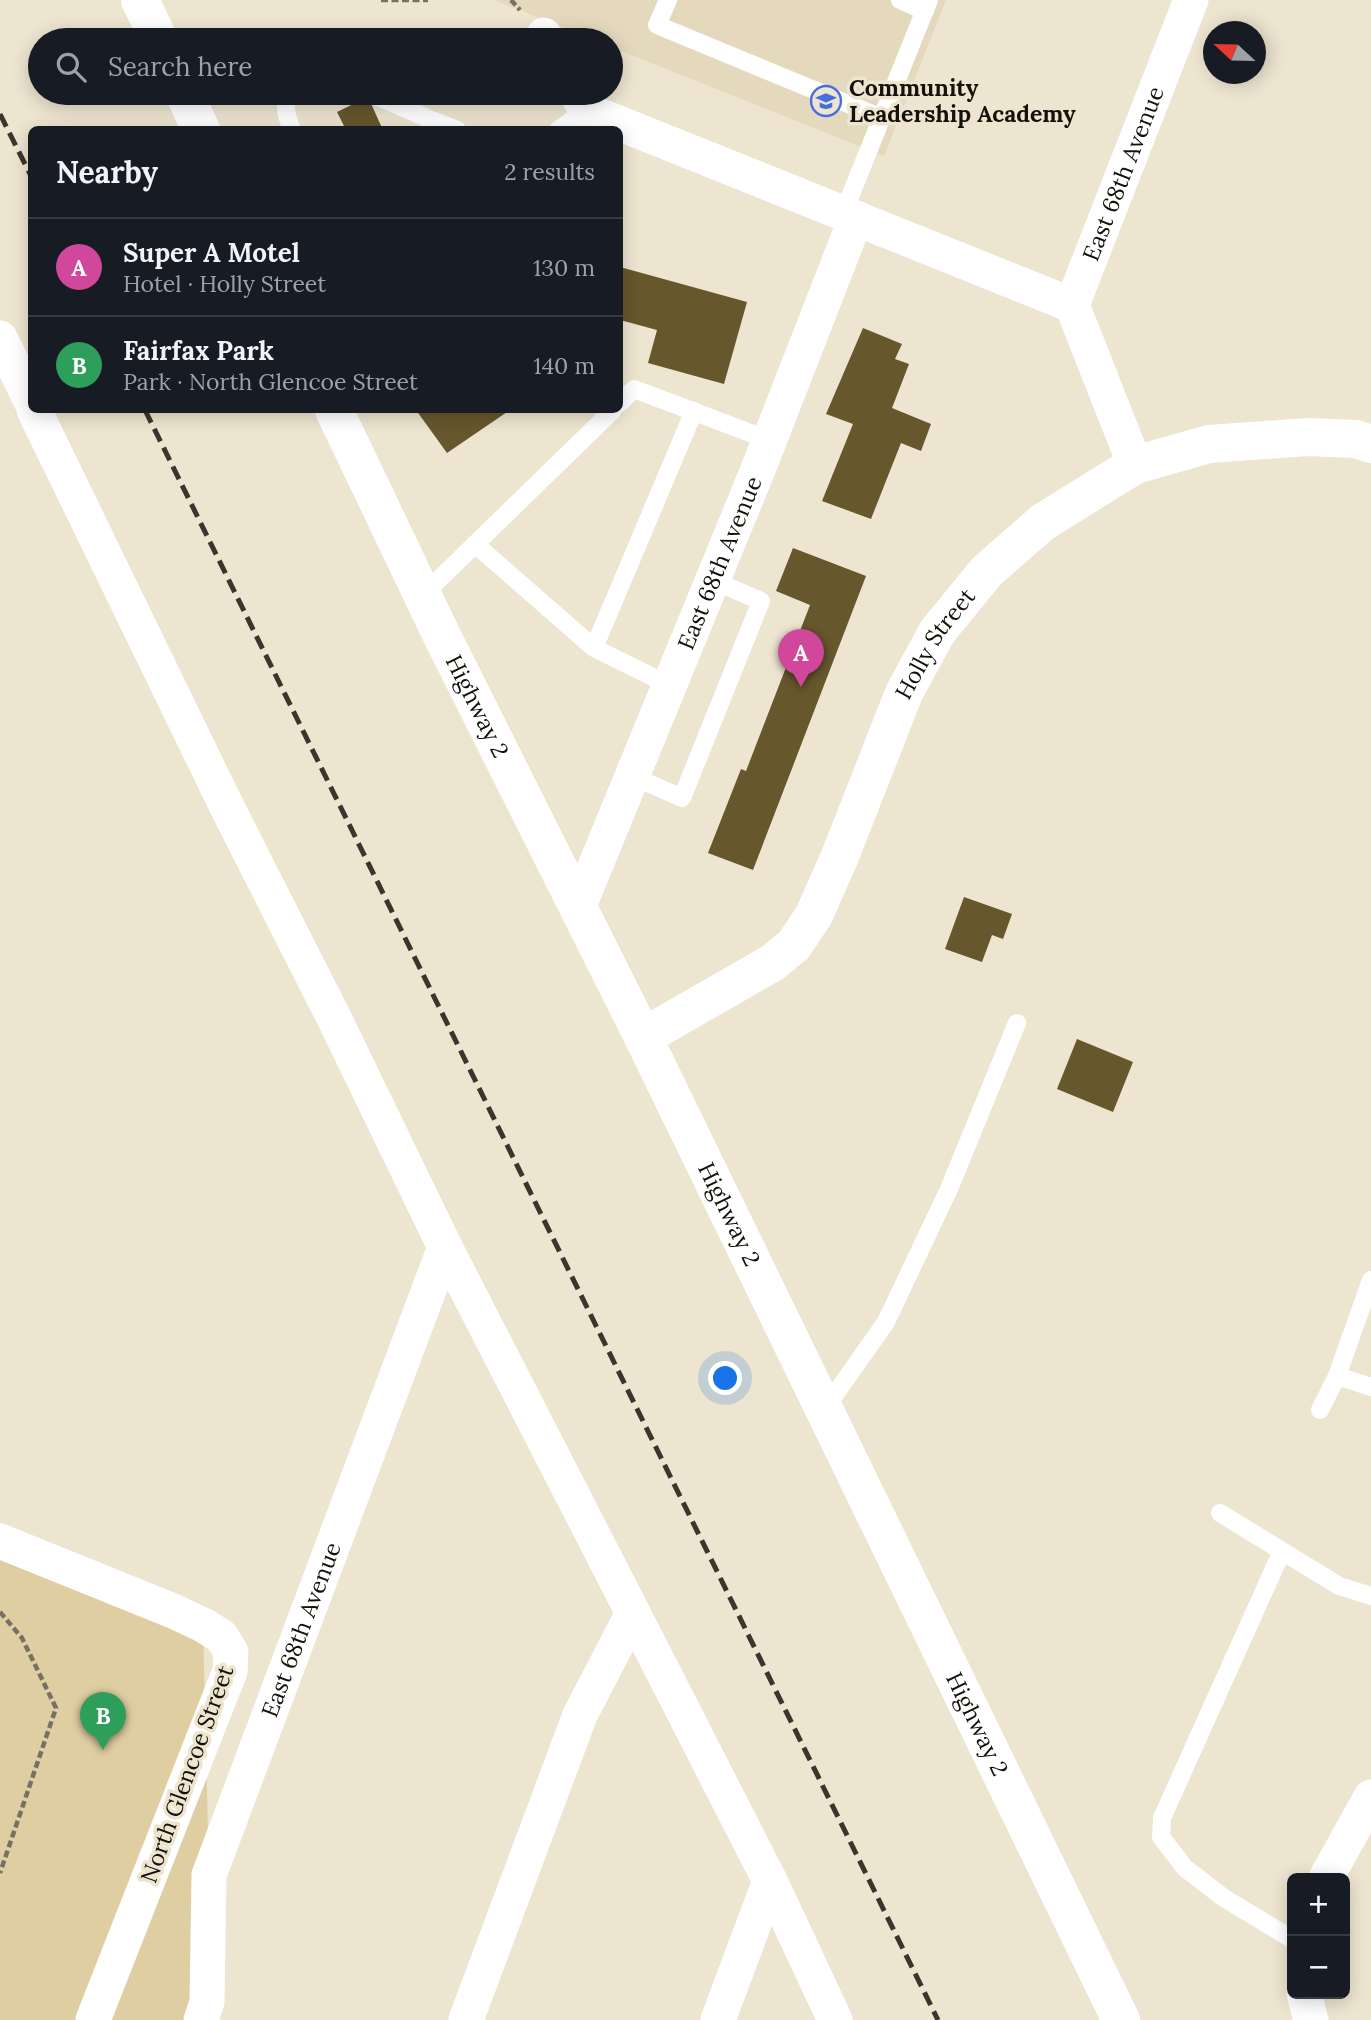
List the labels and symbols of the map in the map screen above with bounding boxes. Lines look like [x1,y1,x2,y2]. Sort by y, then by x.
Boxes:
north arrow [1203,21,1266,84]
place label: Community Leadership Academy [849,73,1076,128]
street label: East 68th Avenue [1076,82,1170,265]
school or university icon: Community Leadership Academy [809,84,843,118]
street label: East 68th Avenue [671,472,768,654]
street label: Holly Street [888,582,981,704]
pin: A [778,629,824,687]
street label: Highway 2 [440,650,516,762]
street label: Highway 2 [692,1157,767,1270]
your location [708,1361,742,1395]
street label: East 68th Avenue [255,1538,347,1721]
street label: North Glencoe Street [134,1661,239,1886]
street label: Highway 2 [940,1667,1015,1780]
pin: B [80,1692,126,1750]

